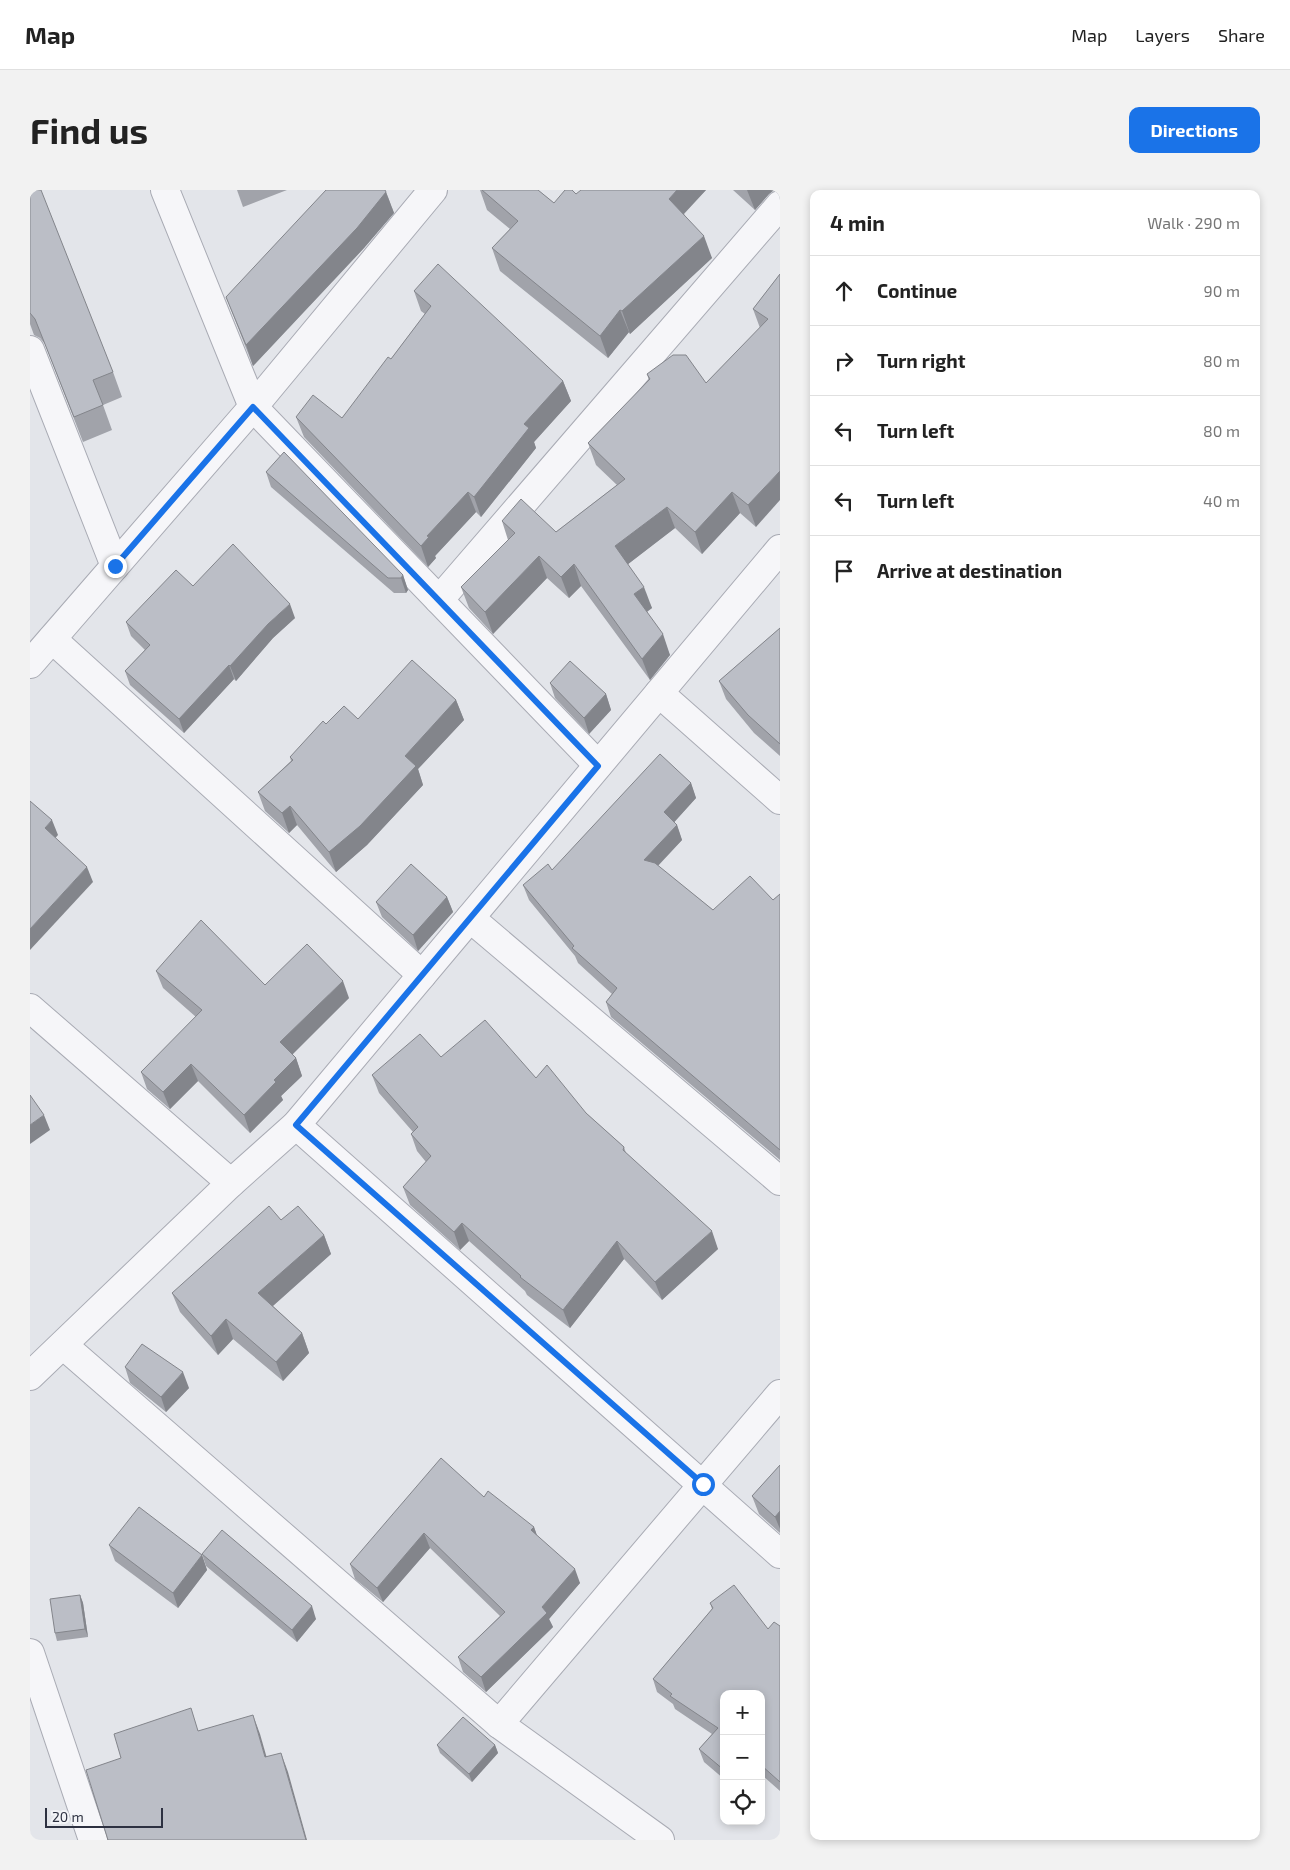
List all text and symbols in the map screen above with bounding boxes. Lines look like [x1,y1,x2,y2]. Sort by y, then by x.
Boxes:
text: Map [25,20,75,49]
text: Map [1071,24,1107,46]
text: Layers [1135,24,1190,46]
text: Share [1218,24,1265,46]
button: Directions [1129,107,1260,153]
text: Find us [30,109,148,151]
text: 4 min [830,210,885,235]
text: Walk · 290 m [1147,213,1240,232]
icon: ahead [830,277,858,305]
text: Continue [877,279,957,302]
text: 90 m [1204,281,1240,300]
icon: right [830,347,858,375]
text: Turn right [877,349,965,372]
text: 80 m [1203,351,1240,370]
icon: left [830,417,858,445]
text: Turn left [877,419,954,442]
text: 80 m [1203,421,1240,440]
icon: left [830,487,858,515]
text: Turn left [877,489,954,512]
text: 40 m [1203,491,1240,510]
route end [104,555,127,578]
icon: arrive [830,557,858,585]
text: Arrive at destination [877,559,1062,582]
route start [692,1473,715,1496]
map controls [720,1690,765,1825]
button: + [720,1690,765,1735]
button: − [720,1735,765,1780]
button: locate [720,1780,765,1825]
scale bar [45,1805,162,1828]
text: 20 m [52,1808,84,1825]

